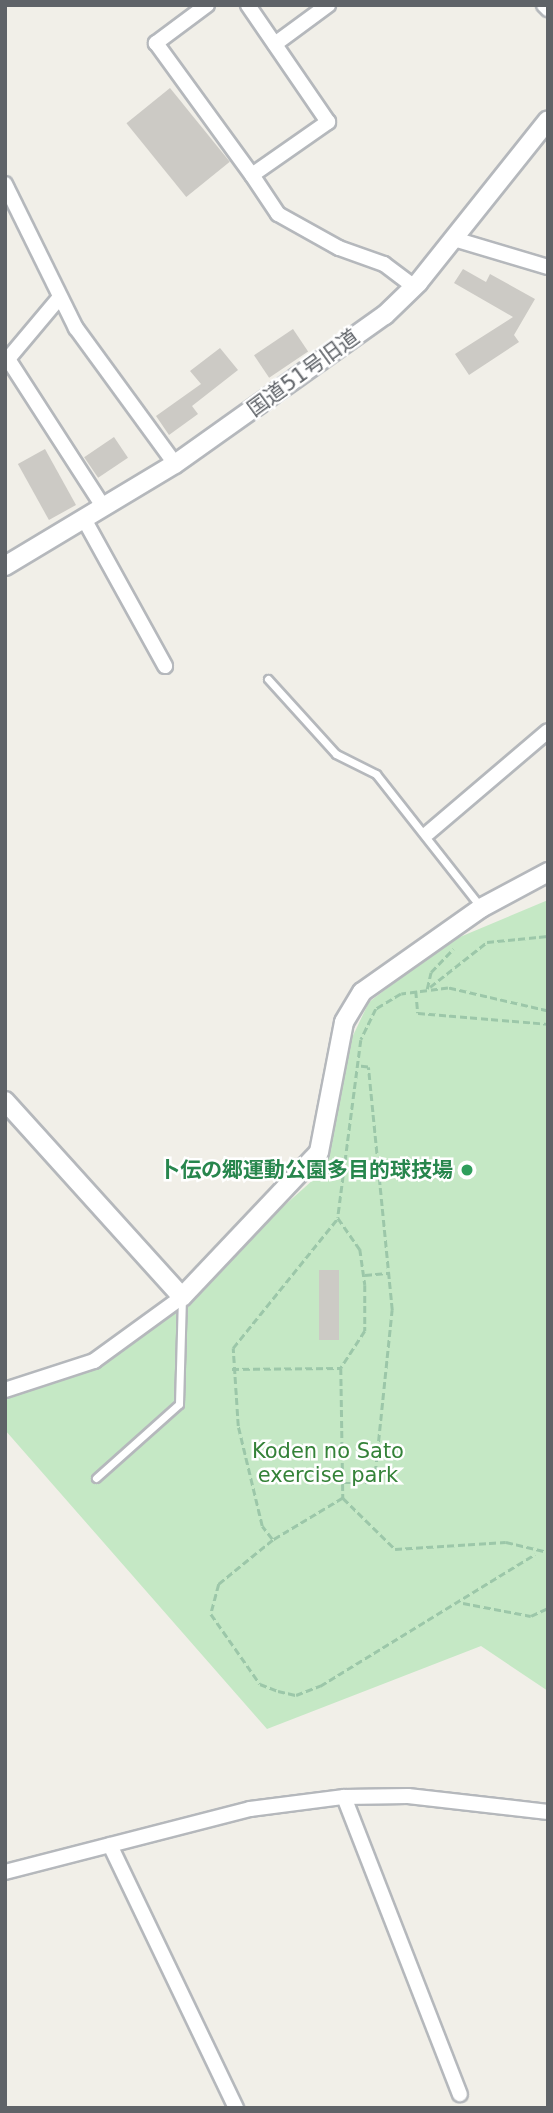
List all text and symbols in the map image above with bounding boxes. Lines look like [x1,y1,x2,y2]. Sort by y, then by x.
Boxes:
street label: 国道51号旧道 [242,324,364,422]
place label: 卜伝の郷運動公園多目的球技場 [159,1157,453,1183]
marker: 卜伝の郷運動公園多目的球技場 [459,1162,475,1178]
park label: Koden no Sato exercise park [252,1438,404,1488]

